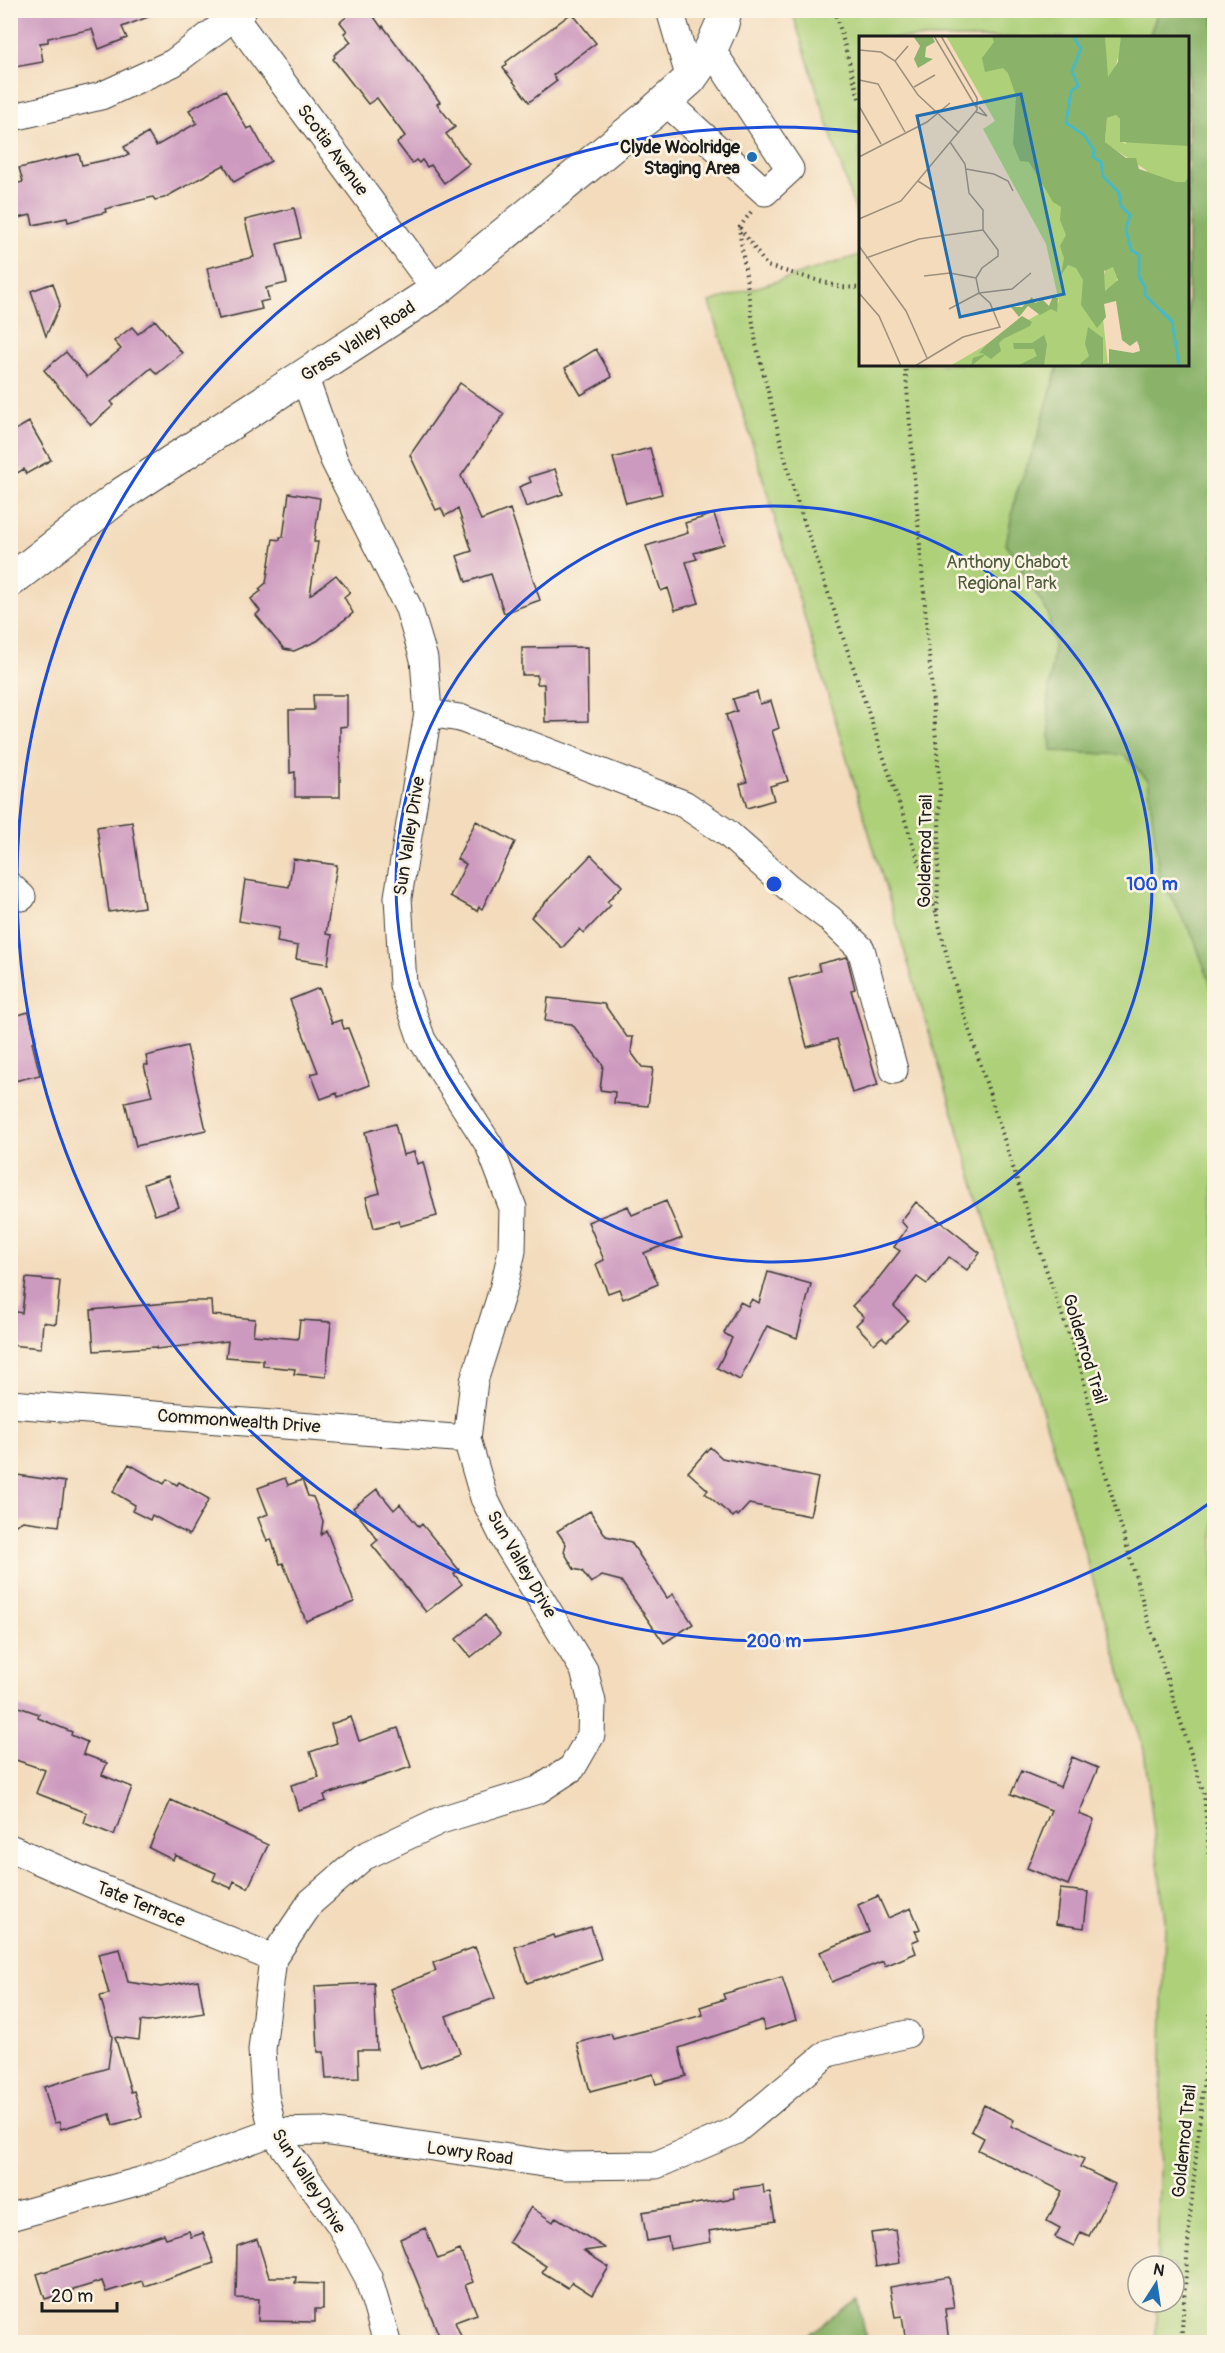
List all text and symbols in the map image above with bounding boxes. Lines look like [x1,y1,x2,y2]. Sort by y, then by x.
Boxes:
inset map [859,36,1189,366]
street label: Scotia Avenue [292,100,374,201]
place label: Clyde Woolridge Staging Area [620,136,741,180]
marker: Clyde Woolridge Staging Area [745,150,759,164]
street label: Grass Valley Road [297,296,420,387]
park label: Anthony Chabot Regional Park [946,551,1069,595]
street label: Sun Valley Drive [389,775,430,897]
street label: Goldenrod Trail [913,794,938,908]
text: 100 m [1126,873,1178,896]
centre of rings [764,874,784,894]
street label: Goldenrod Trail [1057,1291,1112,1407]
street label: Commonwealth Drive [157,1404,321,1439]
street label: Sun Valley Drive [482,1506,562,1622]
text: 200 m [747,1630,801,1653]
street label: Tate Terrace [93,1876,189,1933]
street label: Goldenrod Trail [1167,2083,1202,2199]
street label: Sun Valley Drive [266,2125,351,2238]
street label: Lowry Road [425,2136,515,2171]
north arrow [1126,2254,1186,2314]
text: N [1152,2259,1166,2281]
scale bar [42,2275,117,2313]
text: 20 m [51,2285,93,2308]

